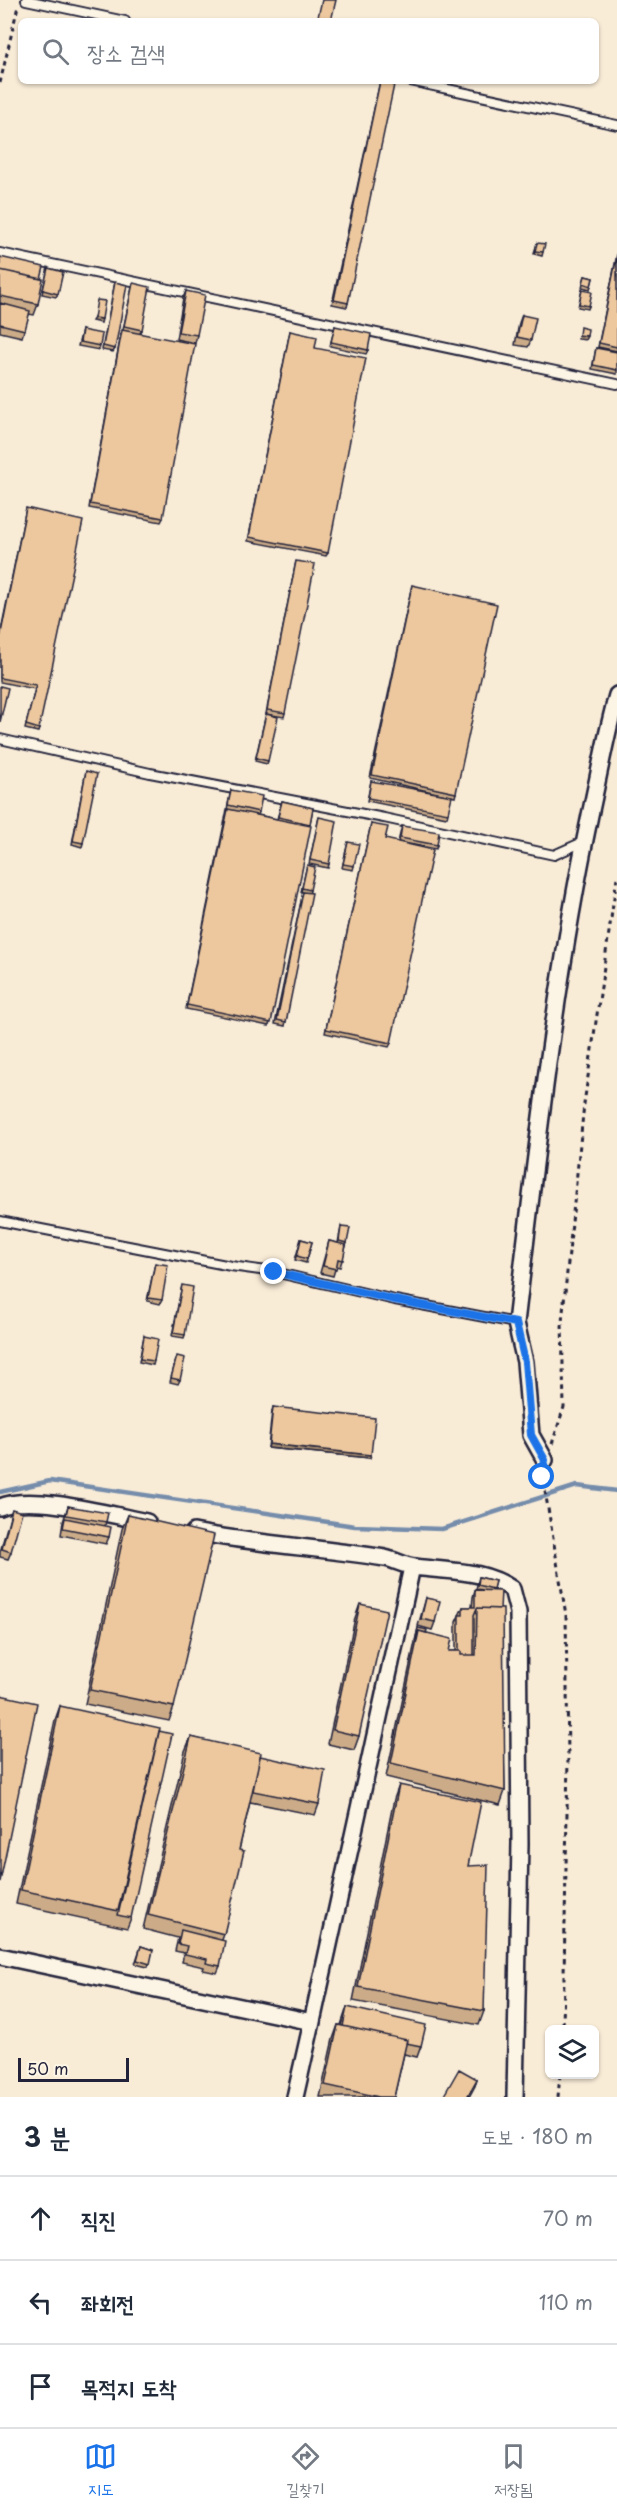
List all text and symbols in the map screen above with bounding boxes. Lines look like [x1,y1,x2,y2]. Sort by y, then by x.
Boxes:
search box [18,18,599,84]
icon: search [39,35,72,68]
text: 장소 검색 [87,35,165,68]
route end [260,1258,286,1284]
route start [528,1463,554,1489]
map controls [545,2025,599,2079]
button: layers [545,2025,599,2079]
scale bar [18,2055,129,2082]
text: 50 m [27,2056,68,2080]
text: 3 분 [24,2117,70,2156]
text: 도보 · 180 m [481,2121,593,2151]
icon: ahead [24,2202,57,2235]
text: 직진 [81,2202,116,2235]
text: 70 m [543,2203,593,2233]
icon: left [24,2286,57,2319]
text: 좌회전 [81,2286,134,2319]
text: 110 m [539,2287,593,2317]
icon: arrive [24,2370,57,2403]
text: 목적지 도착 [81,2370,177,2403]
tab: 지도 [84,2440,117,2500]
tab: 길찾기 [286,2440,325,2500]
tab: 저장됨 [494,2440,533,2500]

